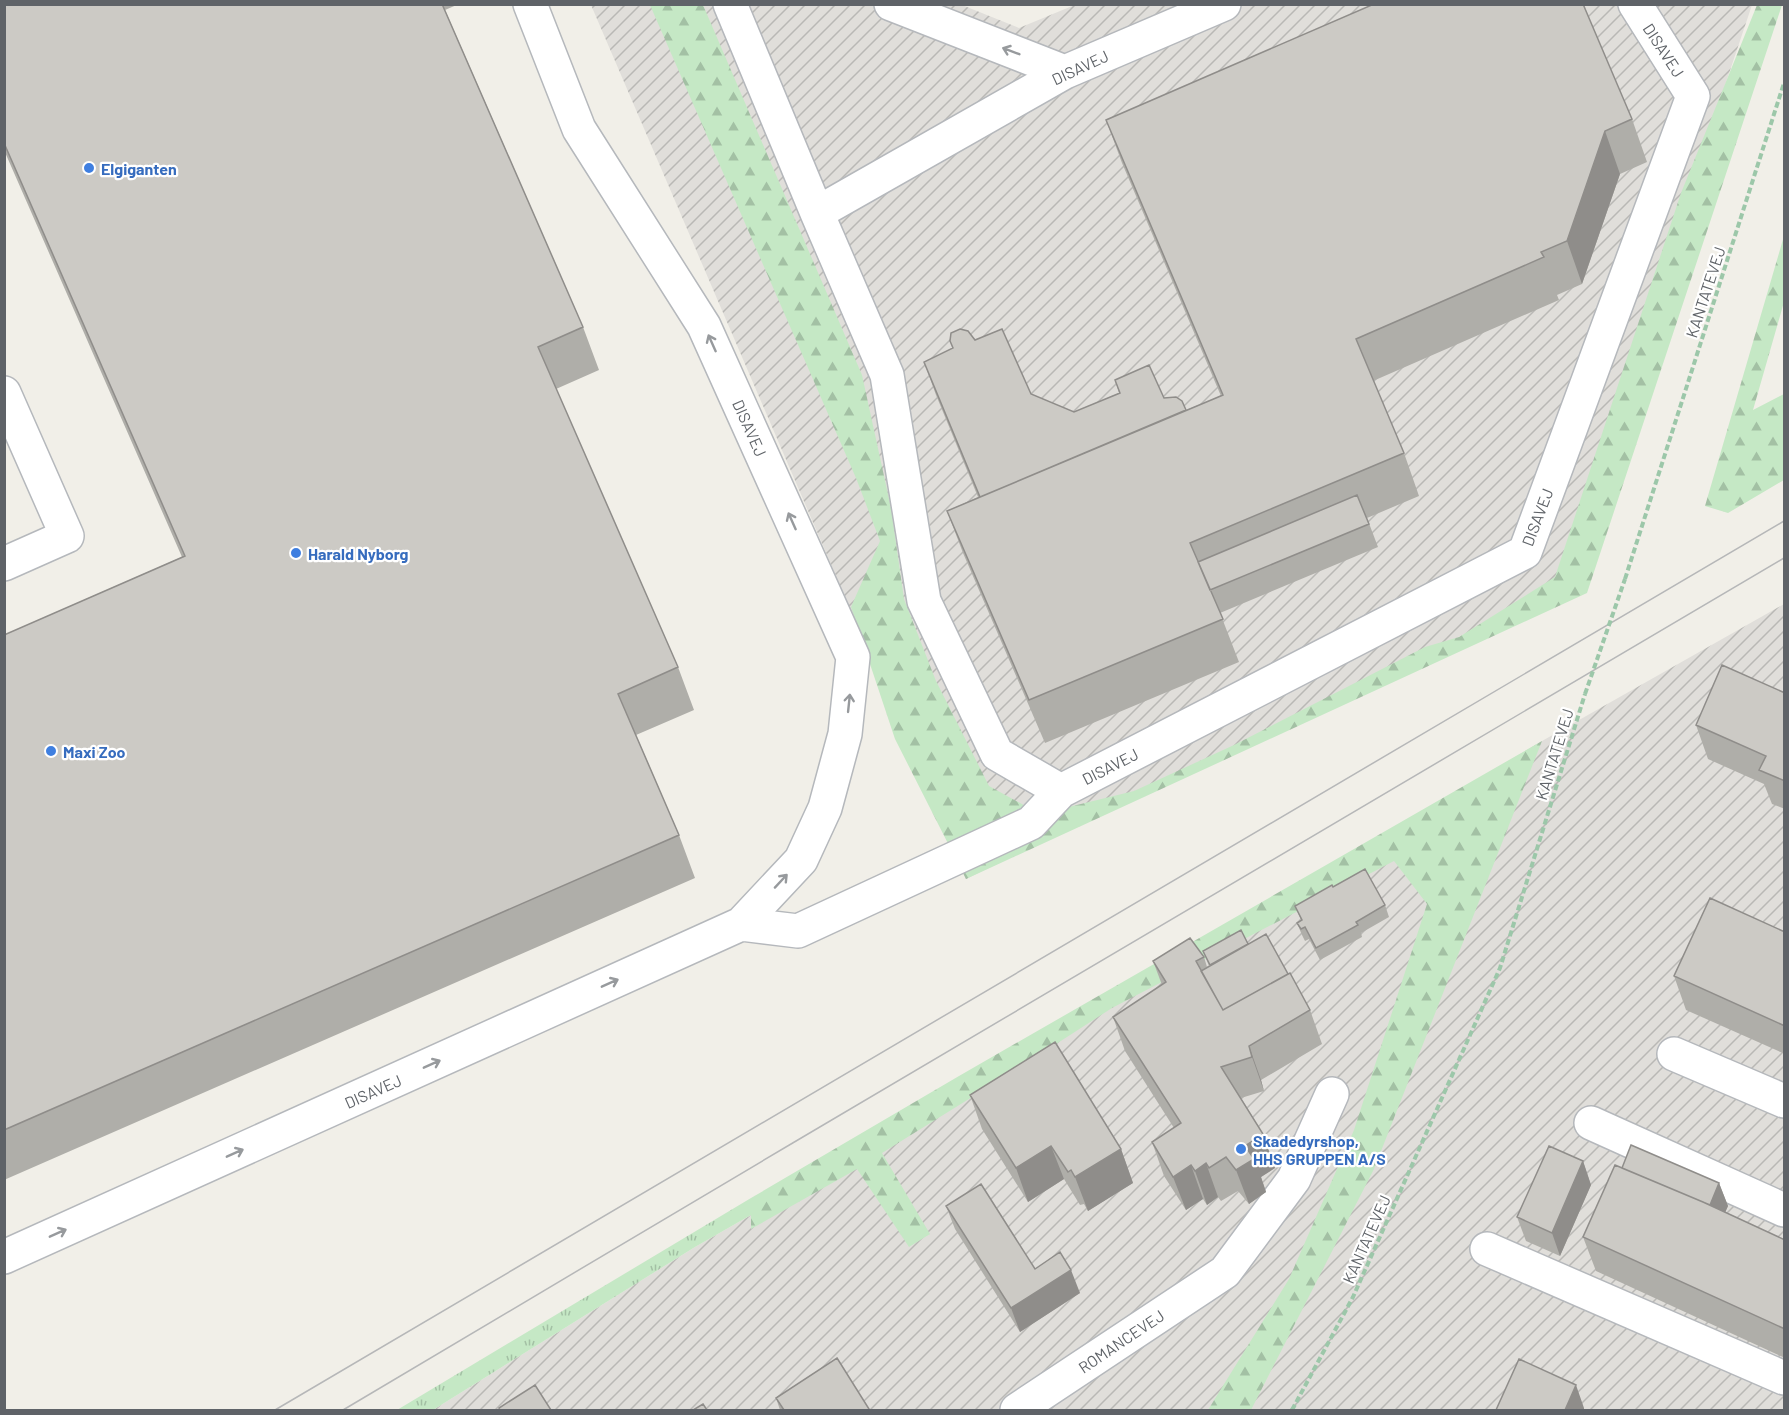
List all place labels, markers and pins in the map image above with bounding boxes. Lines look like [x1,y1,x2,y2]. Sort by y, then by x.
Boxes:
place label: Elgiganten [101,159,177,178]
marker: Elgiganten [82,161,96,175]
place label: Harald Nyborg [308,544,409,563]
marker: Harald Nyborg [289,546,303,560]
place label: Maxi Zoo [63,742,126,761]
marker: Maxi Zoo [44,744,58,758]
place label: Skadedyrshop, HHS GRUPPEN A/S [1253,1131,1386,1168]
marker: Skadedyrshop, HHS GRUPPEN A/S [1234,1142,1248,1156]

